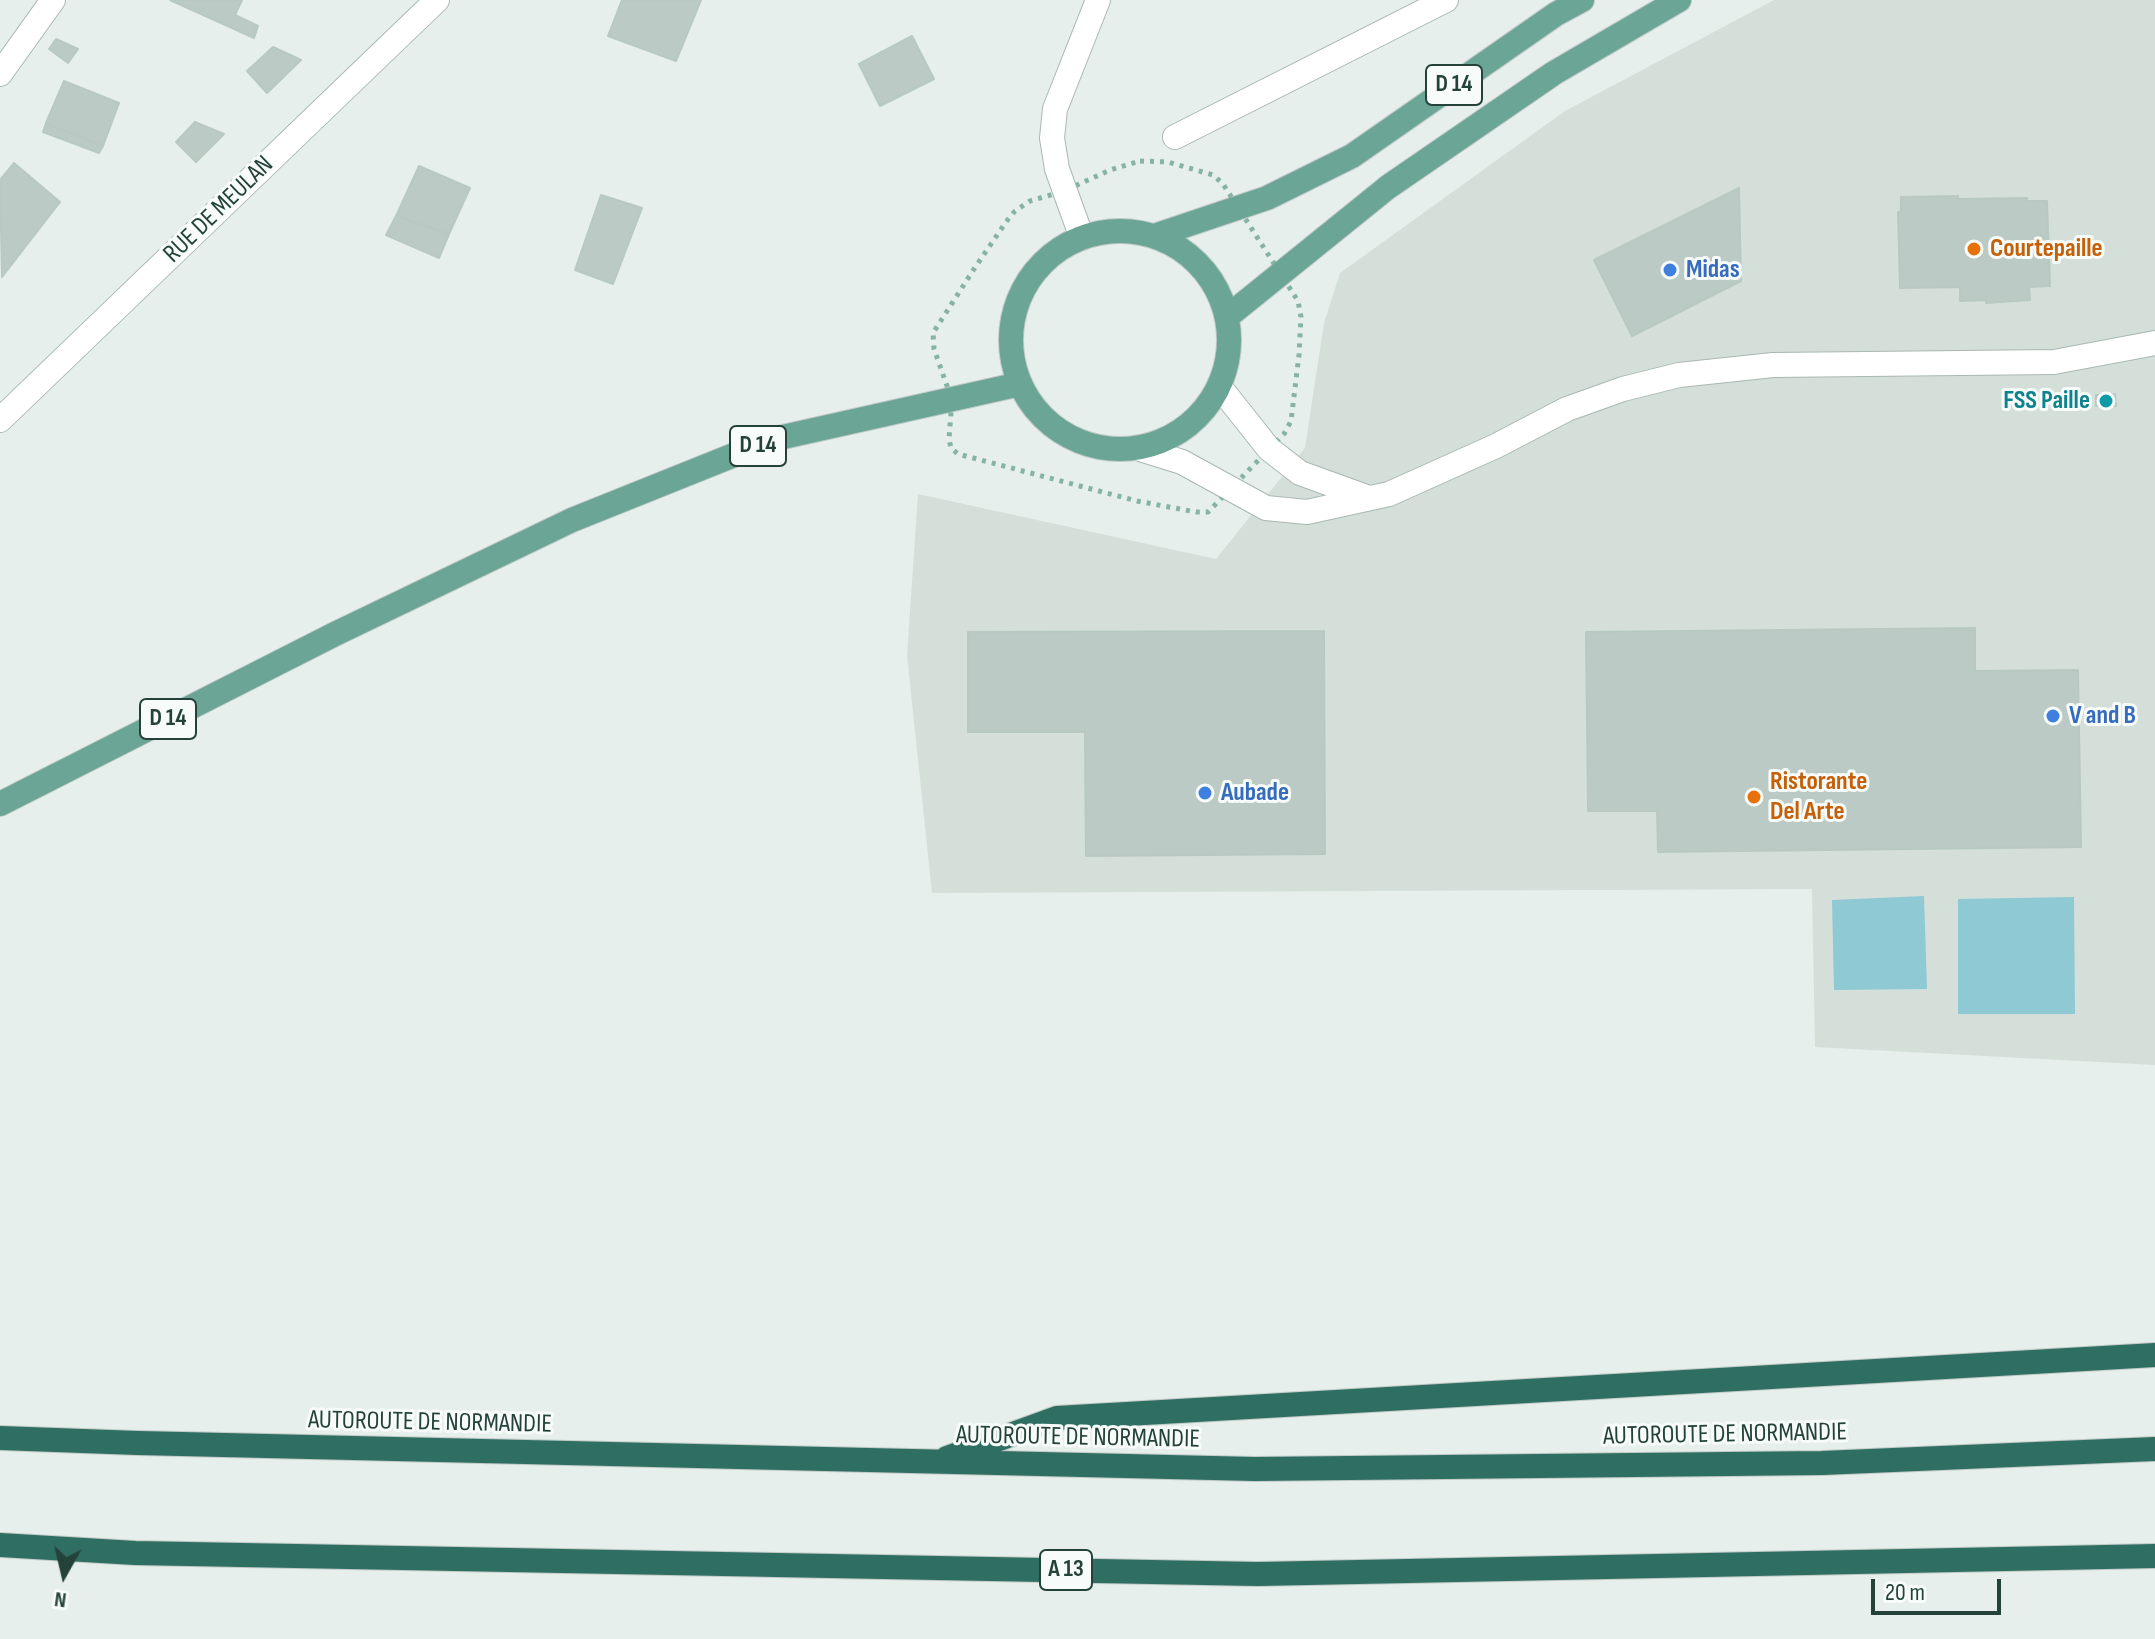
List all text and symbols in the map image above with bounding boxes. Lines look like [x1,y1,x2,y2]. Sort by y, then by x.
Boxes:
road number: D 14 [1426,65,1482,105]
street label: RUE DE MEULAN [158,150,280,270]
place label: Courtepaille [1990,233,2103,265]
marker: Courtepaille [1965,240,1983,258]
place label: Midas [1686,254,1740,286]
marker: Midas [1661,261,1679,279]
place label: FSS Paille [2003,385,2090,417]
marker: FSS Paille [2097,392,2115,410]
road number: D 14 [730,426,786,466]
road number: D 14 [140,699,196,739]
place label: V and B [2069,700,2136,732]
marker: V and B [2044,707,2062,725]
place label: Ristorante Del Arte [1770,766,1867,828]
place label: Aubade [1221,777,1289,809]
marker: Aubade [1196,784,1214,802]
marker: Ristorante Del Arte [1745,788,1763,806]
street label: AUTOROUTE DE NORMANDIE [308,1405,552,1441]
street label: AUTOROUTE DE NORMANDIE [1603,1417,1847,1453]
street label: AUTOROUTE DE NORMANDIE [956,1420,1200,1456]
north arrow [24,1535,104,1615]
road number: A 13 [1040,1550,1092,1590]
scale bar [1875,1563,2005,1613]
text: 20 m [1885,1578,1925,1607]
text: N [53,1585,68,1613]

